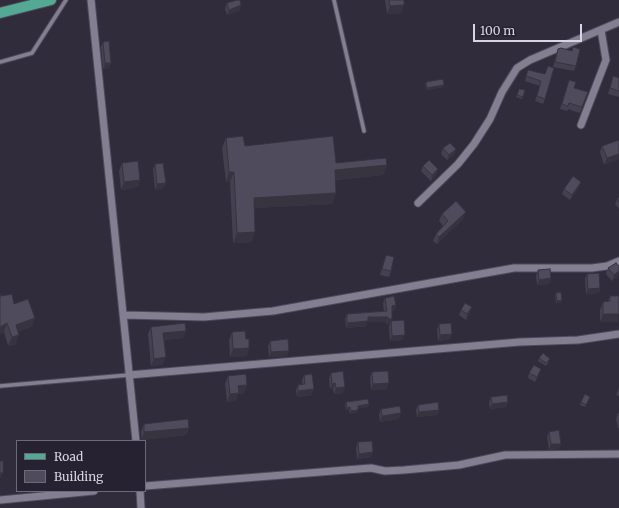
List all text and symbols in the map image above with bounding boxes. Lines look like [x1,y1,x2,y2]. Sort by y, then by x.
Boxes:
scale bar [475,16,584,42]
text: 100 m [480,23,515,38]
legend [16,440,146,492]
text: Road [54,449,83,464]
text: Building [54,469,103,484]

